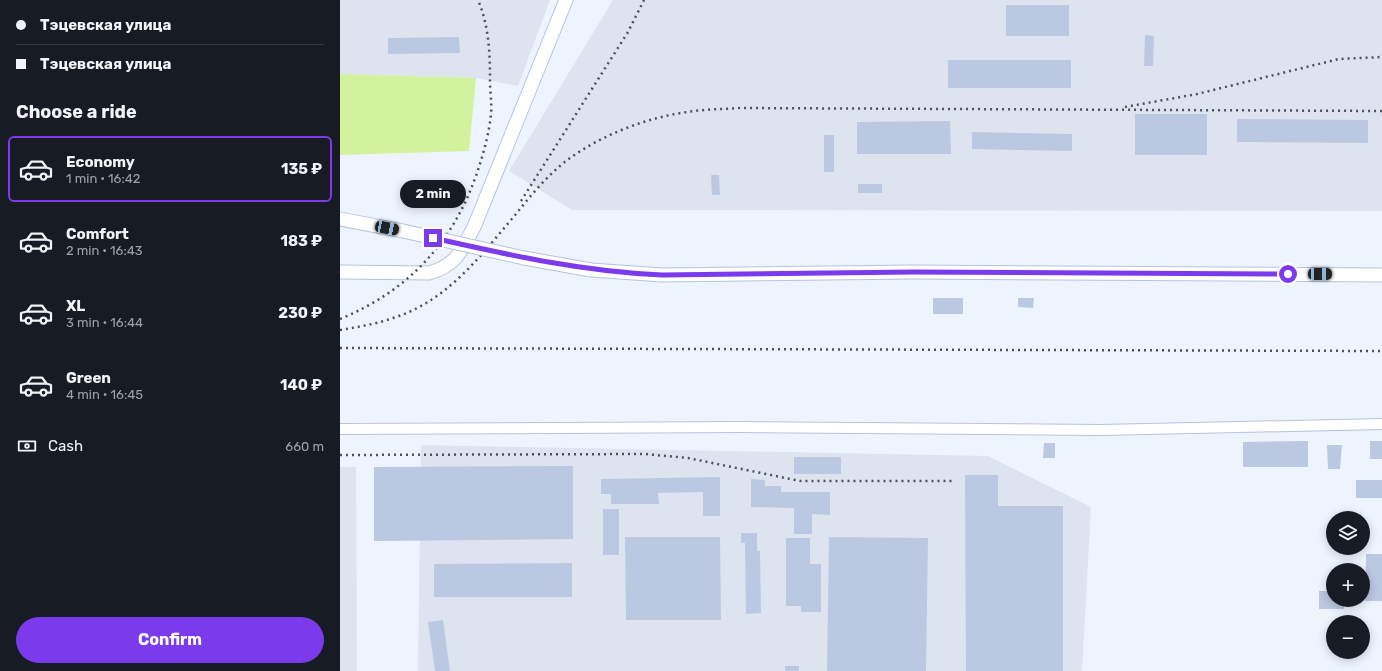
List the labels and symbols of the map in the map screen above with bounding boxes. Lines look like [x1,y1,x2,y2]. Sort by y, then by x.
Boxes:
callout: 2 min [400,180,466,208]
car [374,220,400,236]
route end [424,229,442,247]
route start [1279,265,1297,283]
car [1308,268,1332,280]

